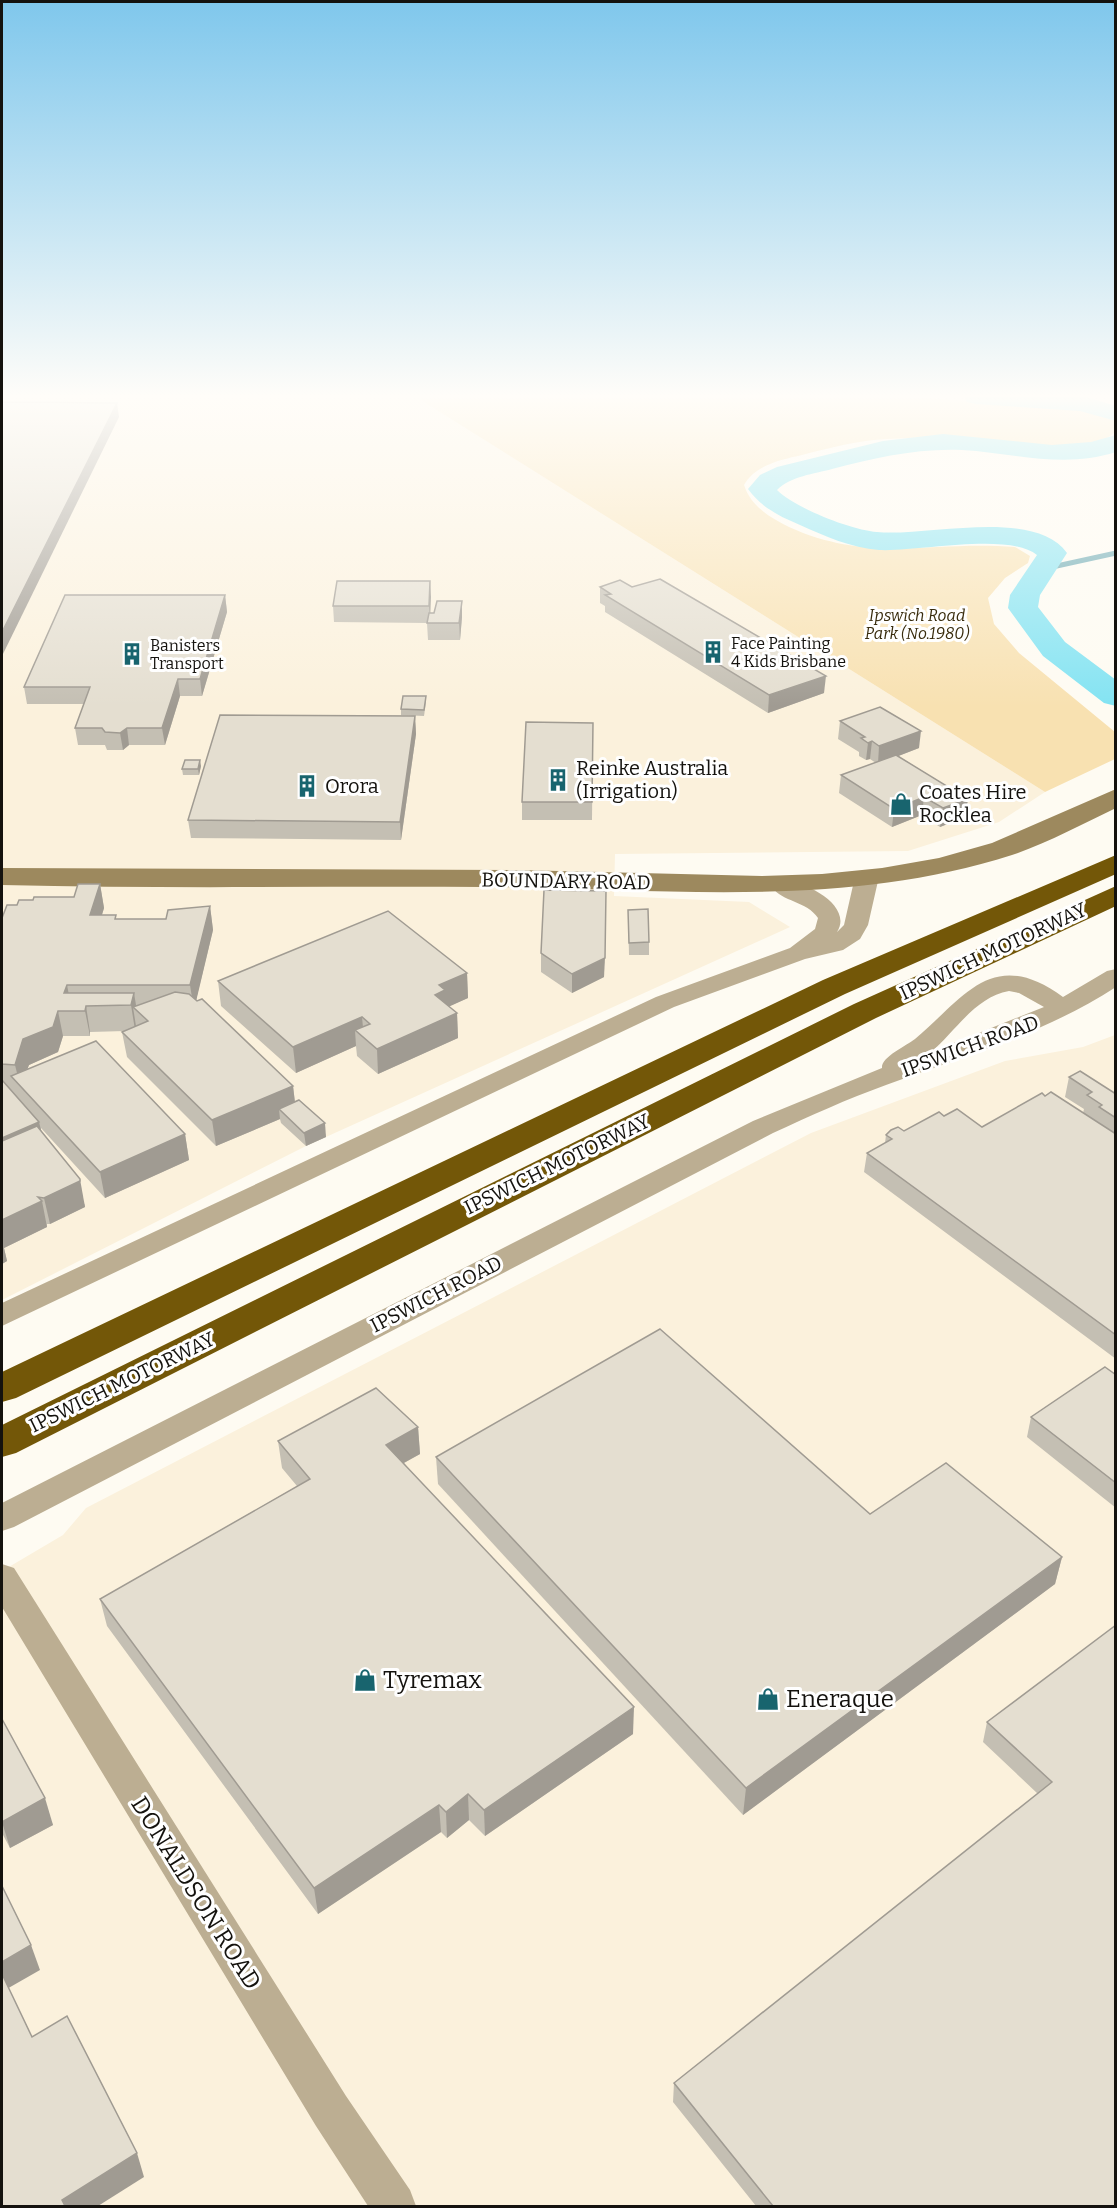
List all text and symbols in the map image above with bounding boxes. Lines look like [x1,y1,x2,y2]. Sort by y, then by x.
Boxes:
park label: Ipswich Road Park (No.1980) [865,606,969,643]
place label: Face Painting 4 Kids Brisbane [731,634,846,671]
place label: Banisters Transport [150,636,224,673]
building icon: Face Painting 4 Kids Brisbane [700,639,726,665]
building icon: Banisters Transport [119,641,145,667]
place label: Reinke Australia (Irrigation) [576,756,728,803]
building icon: Reinke Australia (Irrigation) [545,767,571,793]
building icon: Orora [294,773,320,799]
place label: Orora [325,774,379,798]
place label: Coates Hire Rocklea [919,780,1026,827]
shop icon: Coates Hire Rocklea [888,791,914,817]
street label: BOUNDARY ROAD [481,868,651,894]
street label: IPSWICH MOTORWAY [896,897,1091,1005]
street label: IPSWICH ROAD [898,1010,1042,1082]
street label: IPSWICH MOTORWAY [460,1108,654,1219]
street label: IPSWICH ROAD [366,1250,506,1338]
street label: IPSWICH MOTORWAY [25,1326,219,1437]
place label: Tyremax [383,1666,482,1694]
shop icon: Tyremax [352,1667,378,1693]
place label: Eneraque [786,1685,894,1713]
shop icon: Eneraque [755,1686,781,1712]
street label: DONALDSON ROAD [125,1791,267,1995]

